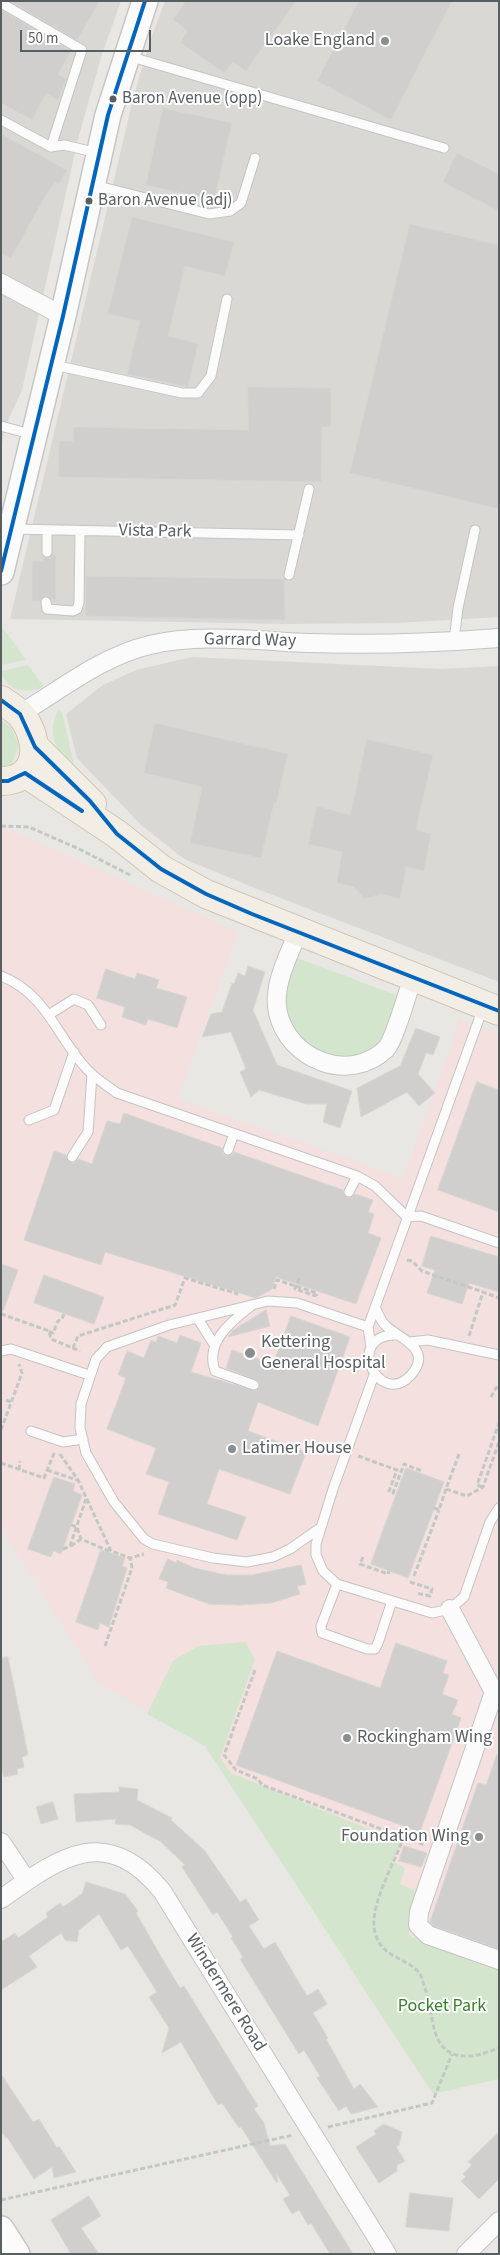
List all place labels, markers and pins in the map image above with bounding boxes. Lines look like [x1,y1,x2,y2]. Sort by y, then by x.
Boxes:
place label: Loake England [265,30,375,52]
marker: Loake England [379,35,391,47]
place label: Baron Avenue (opp) [122,89,262,109]
marker: Baron Avenue (opp) [108,94,118,104]
place label: Baron Avenue (adj) [98,191,233,211]
marker: Baron Avenue (adj) [84,196,94,206]
place label: Kettering General Hospital [261,1332,386,1375]
marker: Kettering General Hospital [243,1346,257,1360]
place label: Latimer House [242,1438,352,1460]
marker: Latimer House [226,1443,238,1455]
place label: Rockingham Wing [357,1727,492,1749]
marker: Rockingham Wing [341,1732,353,1744]
place label: Foundation Wing [341,1826,469,1848]
marker: Foundation Wing [473,1831,485,1843]

